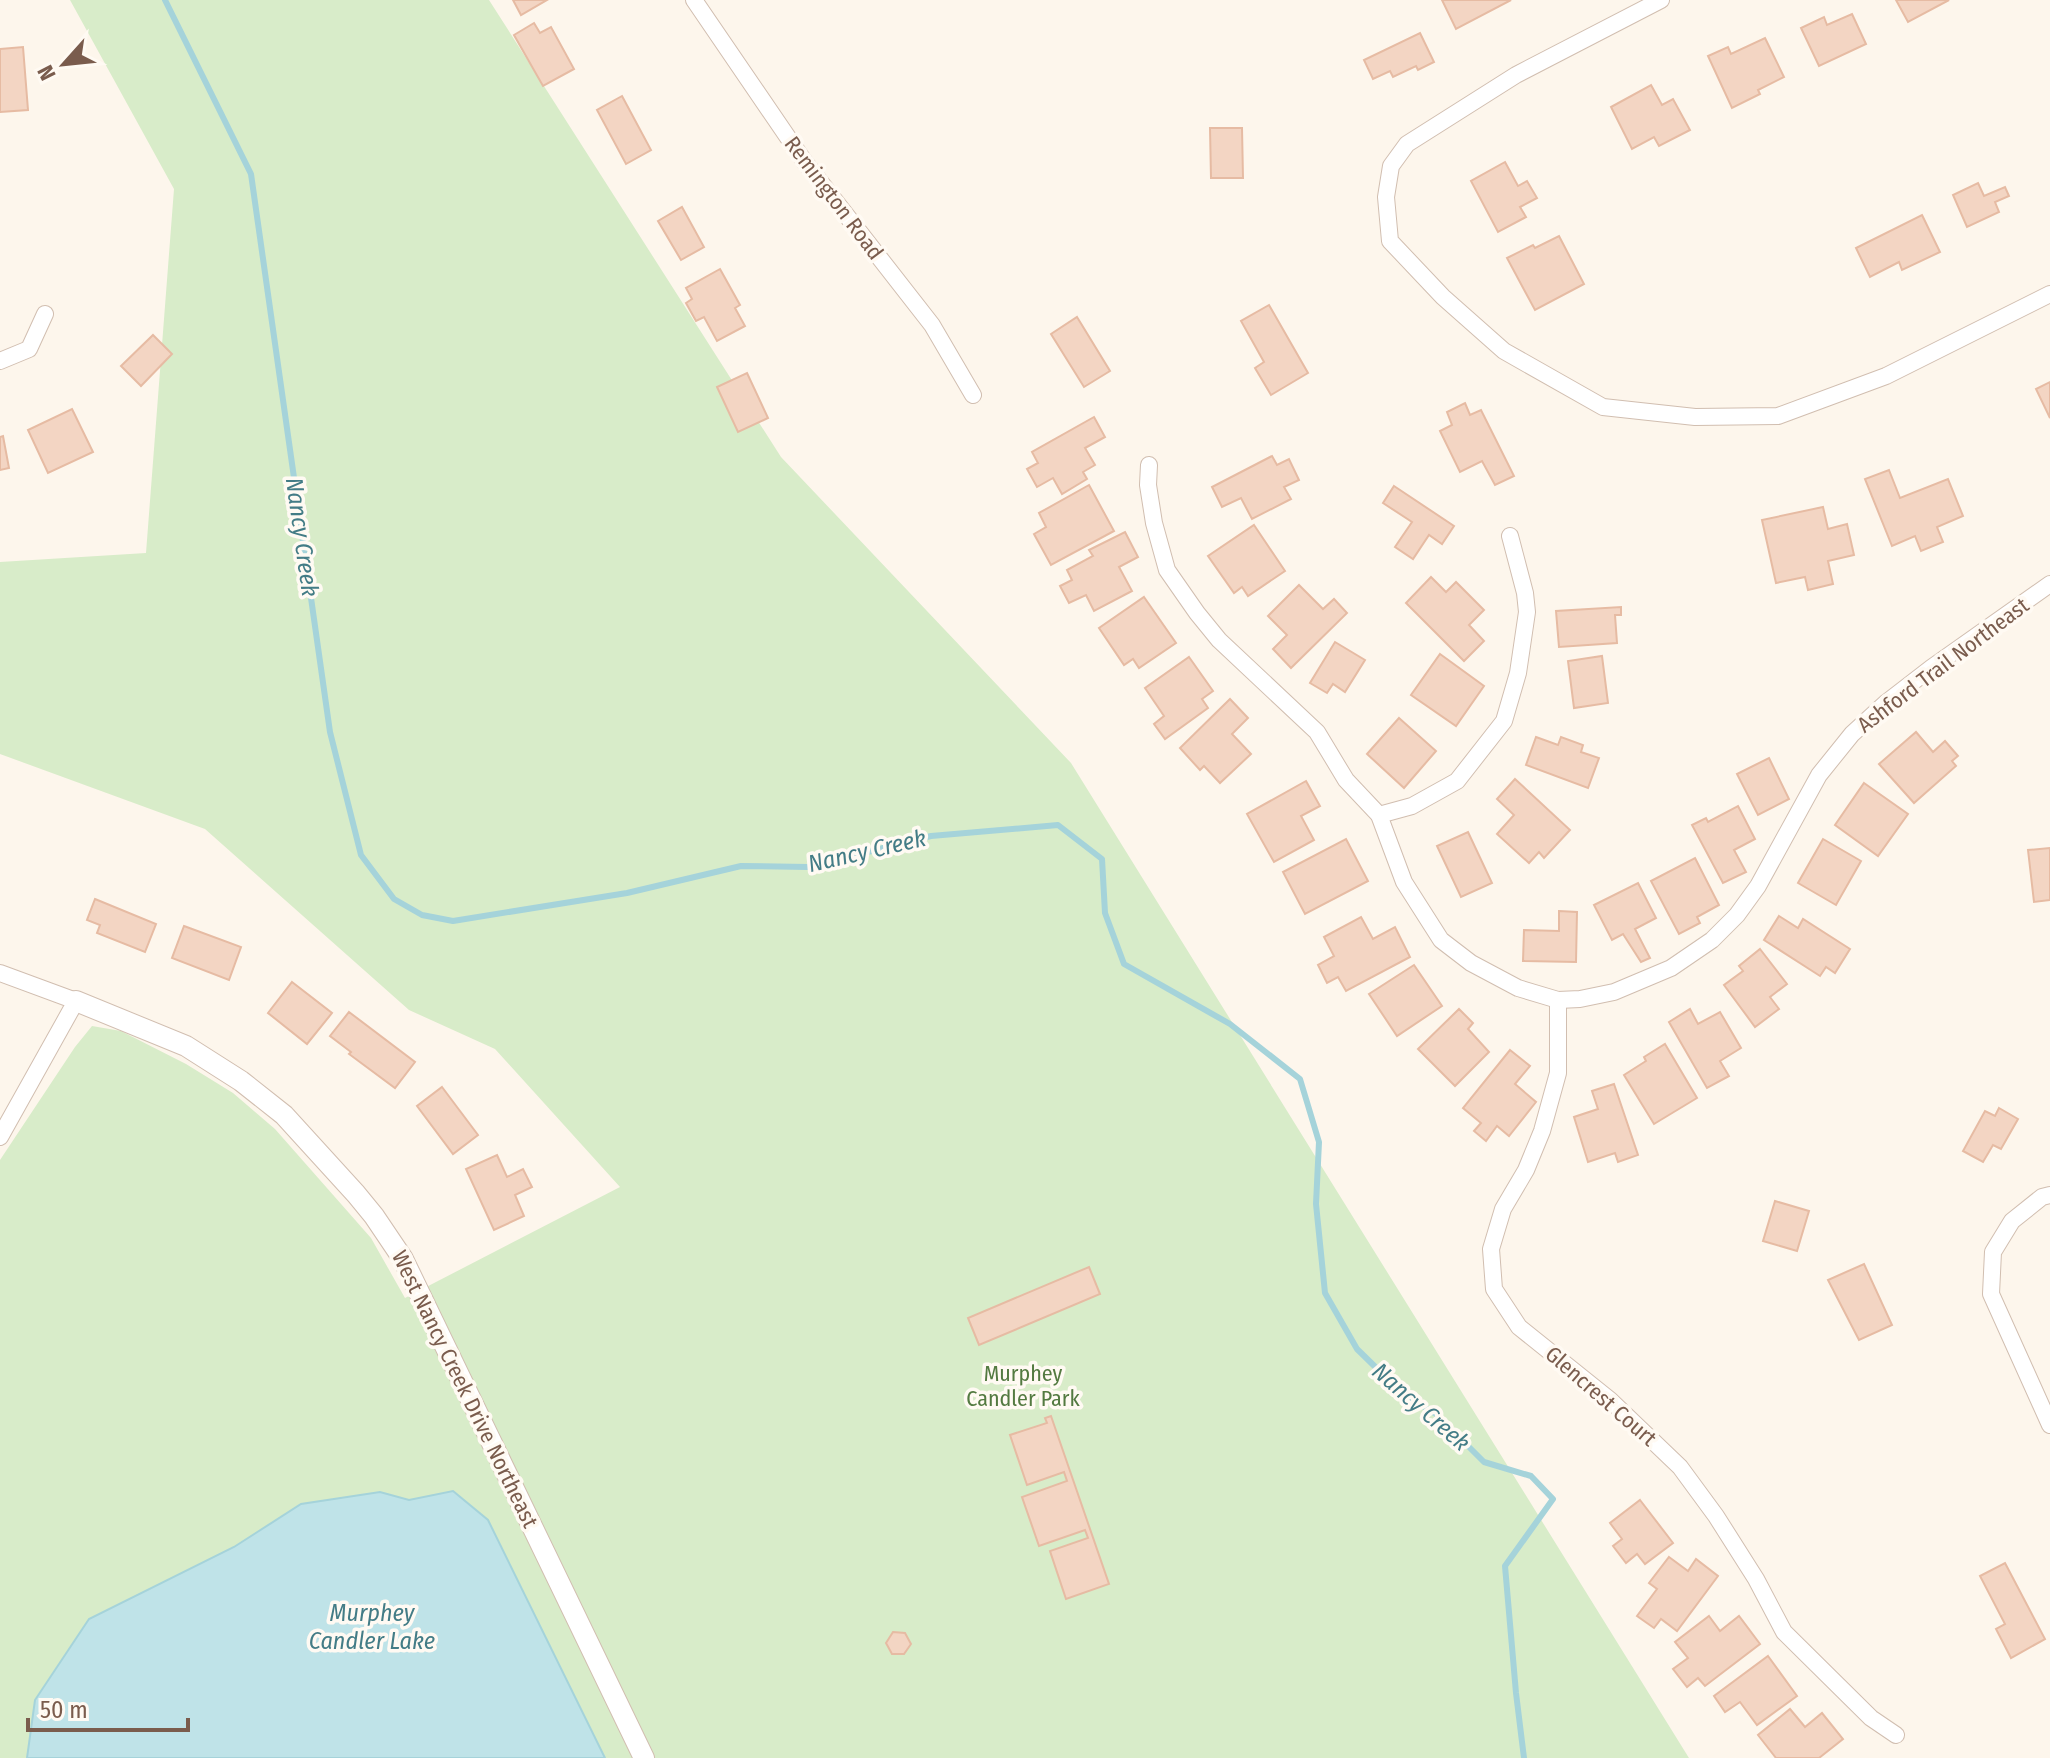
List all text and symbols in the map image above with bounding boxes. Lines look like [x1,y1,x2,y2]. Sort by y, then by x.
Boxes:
north arrow [24,24,104,104]
text: N [32,61,62,85]
street label: Remington Road [779,131,889,265]
water label: Nancy Creek [280,476,324,598]
street label: Ashford Trail Northeast [1852,591,2035,738]
water label: Nancy Creek [805,824,929,878]
street label: West Nancy Creek Drive Northeast [386,1246,544,1533]
street label: Glencrest Court [1540,1340,1663,1452]
water label: Nancy Creek [1367,1357,1476,1457]
park label: Murphey Candler Park [966,1360,1081,1412]
water label: Murphey Candler Lake [309,1599,435,1655]
scale bar [28,1682,188,1732]
text: 50 m [40,1696,88,1724]

